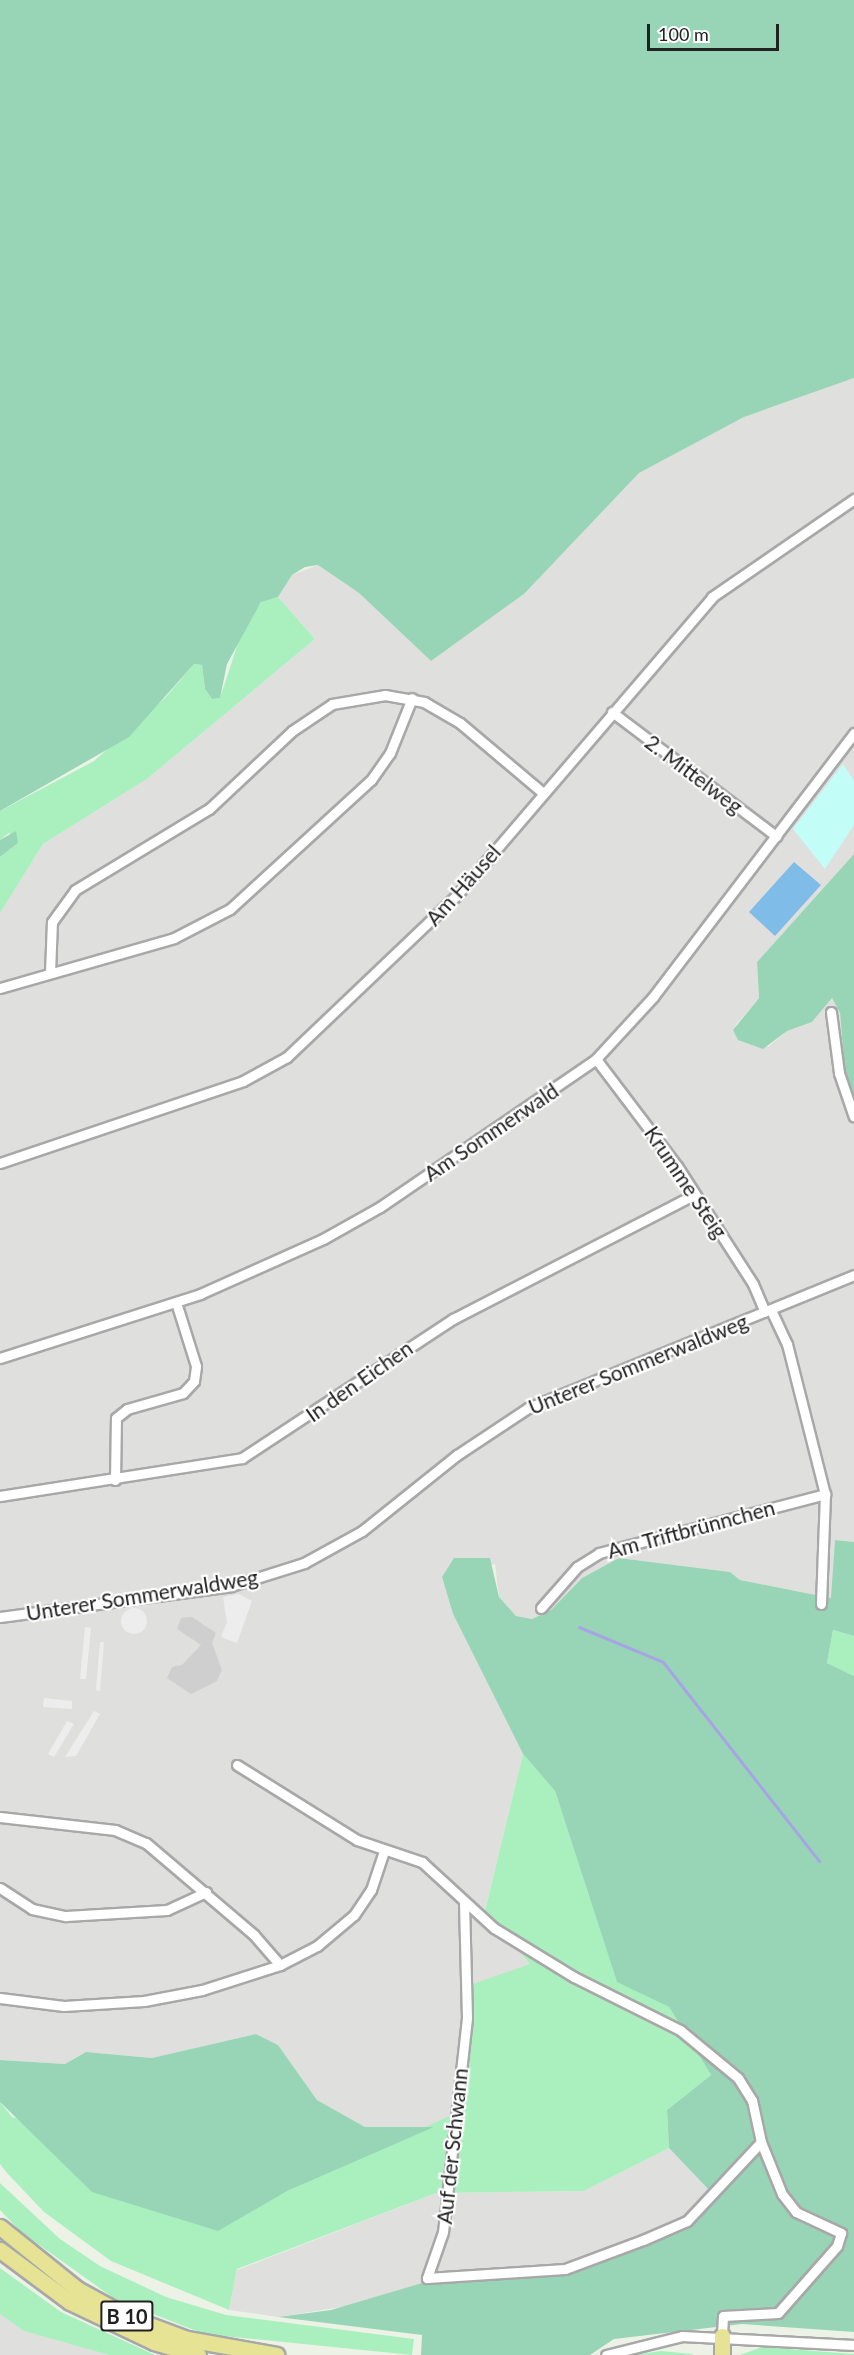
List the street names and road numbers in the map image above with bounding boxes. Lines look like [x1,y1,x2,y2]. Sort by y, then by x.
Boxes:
street label: 2. Mittelweg [640,729,748,819]
street label: Am Häusel [420,839,506,931]
street label: Am Sommerwald [419,1078,563,1186]
street label: Krumme Steig [639,1121,733,1243]
street label: Unterer Sommerwaldweg [524,1308,752,1420]
street label: In den Eichen [301,1335,417,1427]
street label: Am Triftbrünnchen [604,1494,778,1564]
street label: Unterer Sommerwaldweg [24,1564,260,1626]
street label: Auf der Schwann [431,2066,473,2226]
road number: B 10 [100,2299,154,2333]

